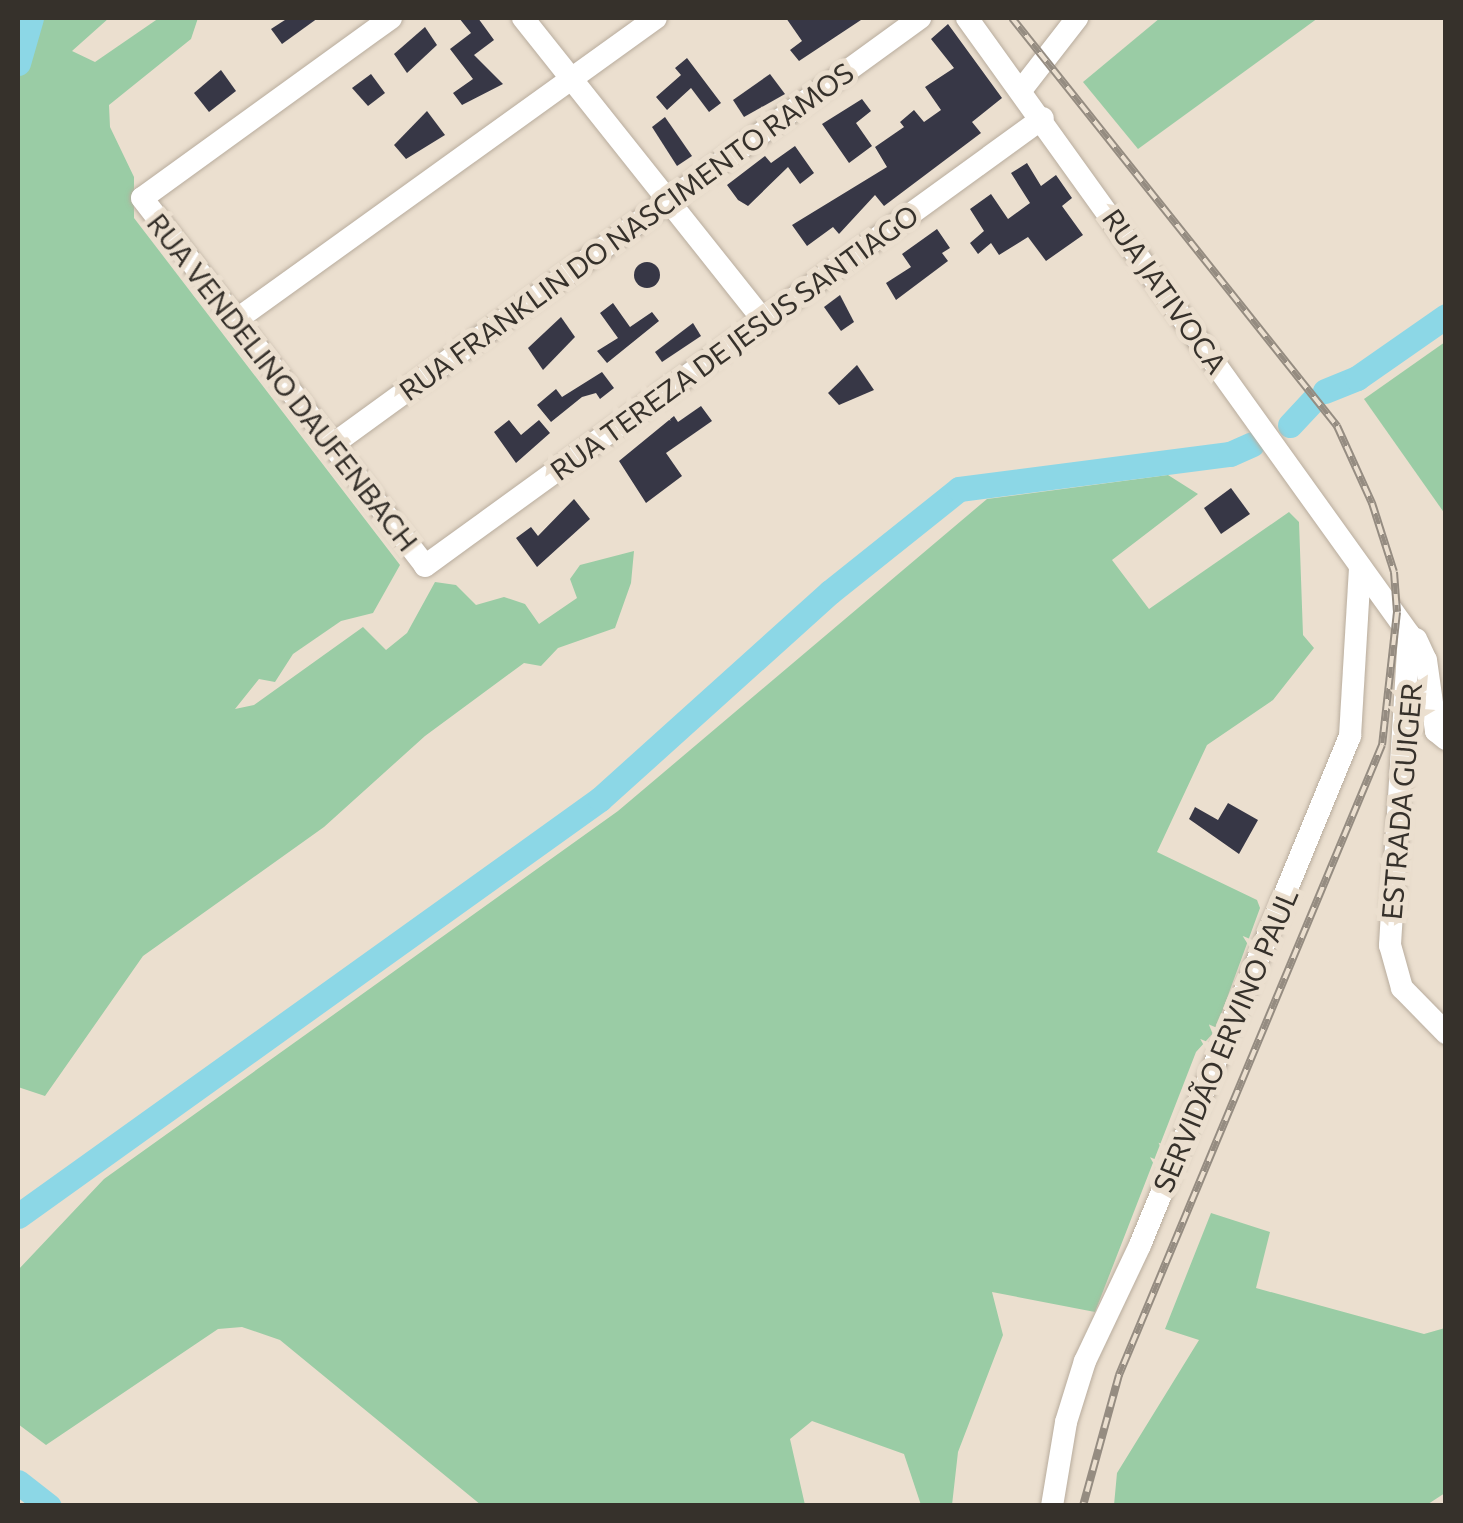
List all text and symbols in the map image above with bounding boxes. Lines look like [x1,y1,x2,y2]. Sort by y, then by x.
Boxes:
street label: RUA FRANKLIN DO NASCIMENTO RAMOS [392,55,860,407]
street label: RUA TEREZA DE JESUS SANTIAGO [544,197,924,487]
street label: RUA JATIVOCA [1096,202,1234,380]
street label: RUA VENDELINO DAUFENBACH [141,207,425,557]
street label: ESTRADA GUIGER [1374,681,1428,921]
street label: SERVIDÃO ERVINO PAUL [1146,883,1304,1197]

